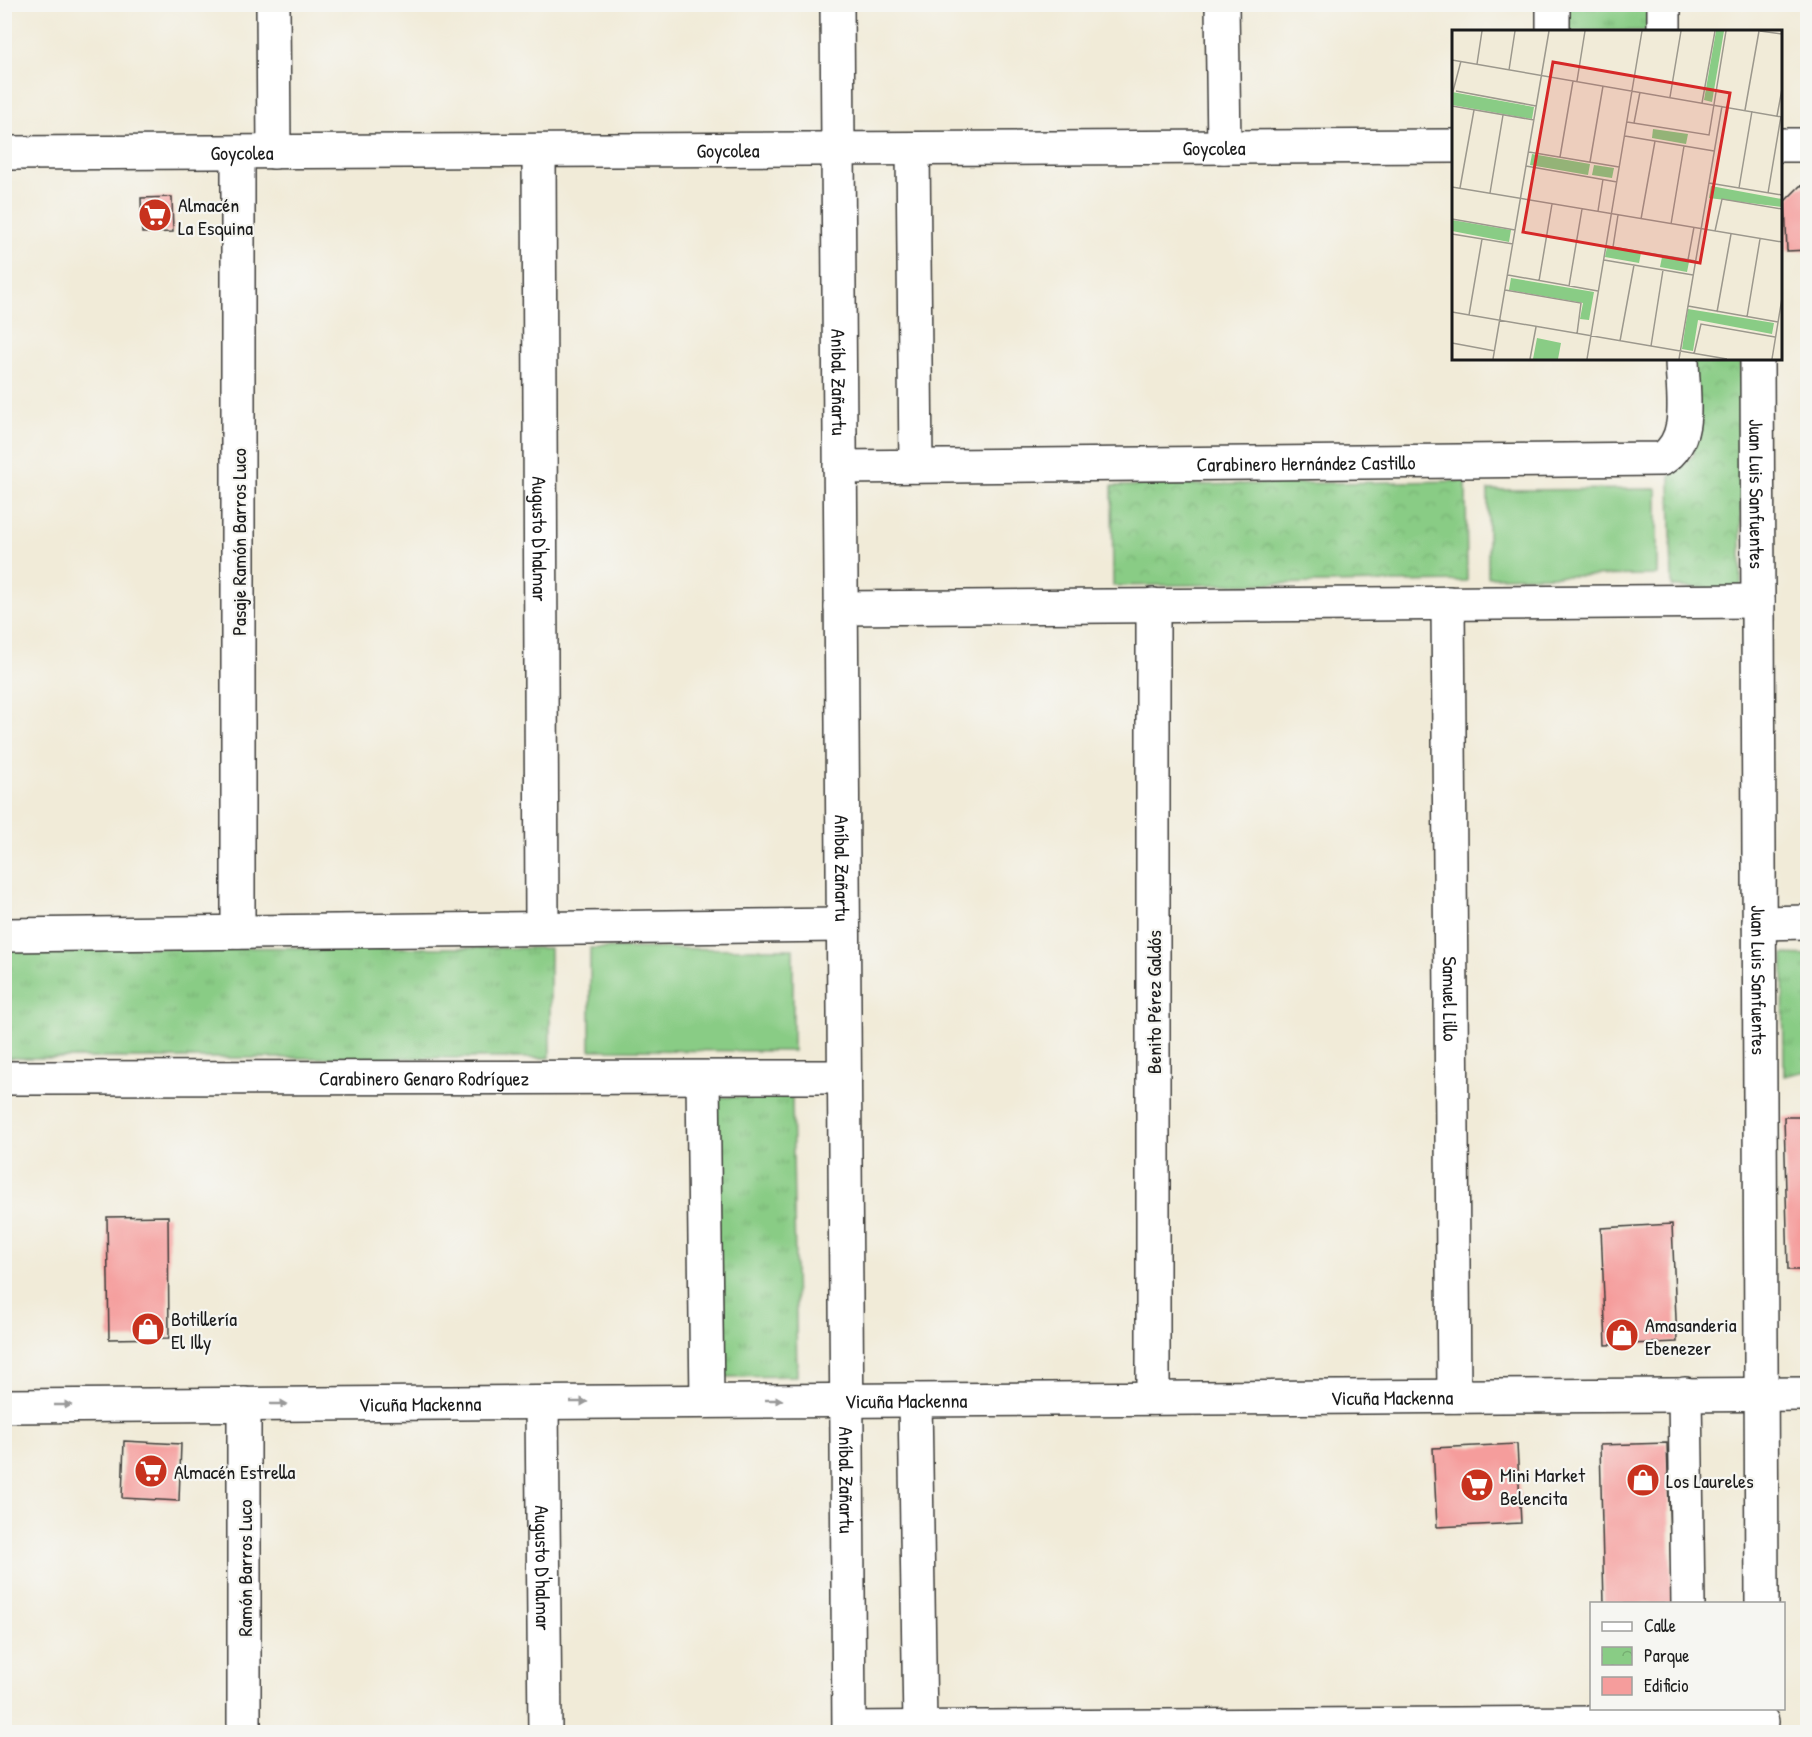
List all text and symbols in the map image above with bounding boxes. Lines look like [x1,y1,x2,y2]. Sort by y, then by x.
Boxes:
inset map [1452,30,1782,360]
street label: Goycolea [1182,134,1246,161]
street label: Goycolea [696,136,760,163]
street label: Goycolea [210,138,274,166]
place label: Almacén La Esquina [178,191,253,241]
supermarket icon: Almacén La Esquina [137,197,173,233]
street label: Aníbal Zañartu [826,329,853,435]
street label: Juan Luis Sanfuentes [1744,419,1771,569]
street label: Pasaje Ramón Barros Luco [225,448,252,636]
street label: Carabinero Hernández Castillo [1196,448,1416,477]
street label: Augusto D'halmar [527,476,554,602]
street label: Aníbal Zañartu [829,814,857,921]
street label: Juan Luis Sanfuentes [1746,905,1773,1055]
street label: Benito Pérez Galdós [1140,930,1167,1074]
street label: Samuel Lillo [1437,956,1465,1042]
street label: Carabinero Genaro Rodríguez [319,1064,529,1091]
place label: Botillería El Illy [171,1305,237,1355]
shop icon: Botillería El Illy [130,1311,166,1347]
place label: Amasanderia Ebenezer [1645,1311,1737,1361]
shop icon: Amasanderia Ebenezer [1604,1317,1640,1353]
street label: Vicuña Mackenna [1331,1383,1454,1411]
street label: Vicuña Mackenna [845,1386,968,1414]
street label: Vicuña Mackenna [359,1389,482,1417]
one-way arrow [764,1396,783,1405]
one-way arrow [569,1397,588,1407]
one-way arrow [269,1399,288,1409]
one-way arrow [53,1400,72,1410]
street label: Aníbal Zañartu [833,1426,861,1533]
supermarket icon: Almacén Estrella [133,1453,169,1489]
place label: Almacén Estrella [174,1458,296,1485]
place label: Mini Market Belencita [1500,1461,1586,1511]
shop icon: Los Laureles [1625,1462,1661,1498]
supermarket icon: Mini Market Belencita [1459,1467,1495,1503]
place label: Los Laureles [1666,1467,1754,1494]
street label: Ramón Barros Luco [231,1499,258,1637]
street label: Augusto D'halmar [529,1505,558,1631]
legend [1590,1602,1785,1710]
text: Calle [1644,1613,1676,1638]
text: Parque [1644,1643,1689,1668]
text: Edificio [1644,1673,1688,1698]

